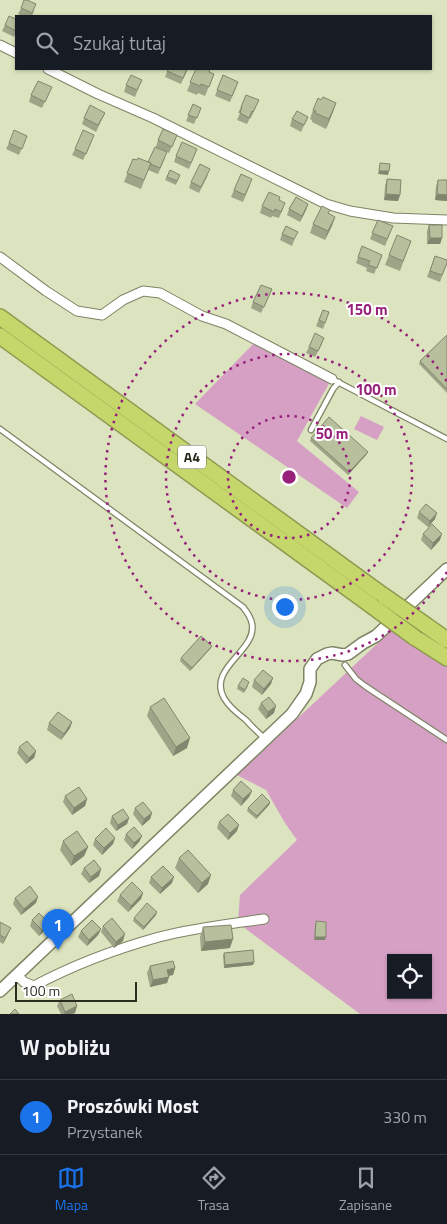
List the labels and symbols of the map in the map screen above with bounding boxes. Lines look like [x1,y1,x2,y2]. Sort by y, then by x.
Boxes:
text: 150 m [346,298,388,321]
text: 100 m [355,378,397,401]
text: 50 m [316,422,348,445]
road number: A4 [178,446,206,468]
centre of rings [280,468,298,486]
your location [272,594,298,620]
pin: 1 [42,909,74,950]
scale bar [15,979,138,1002]

